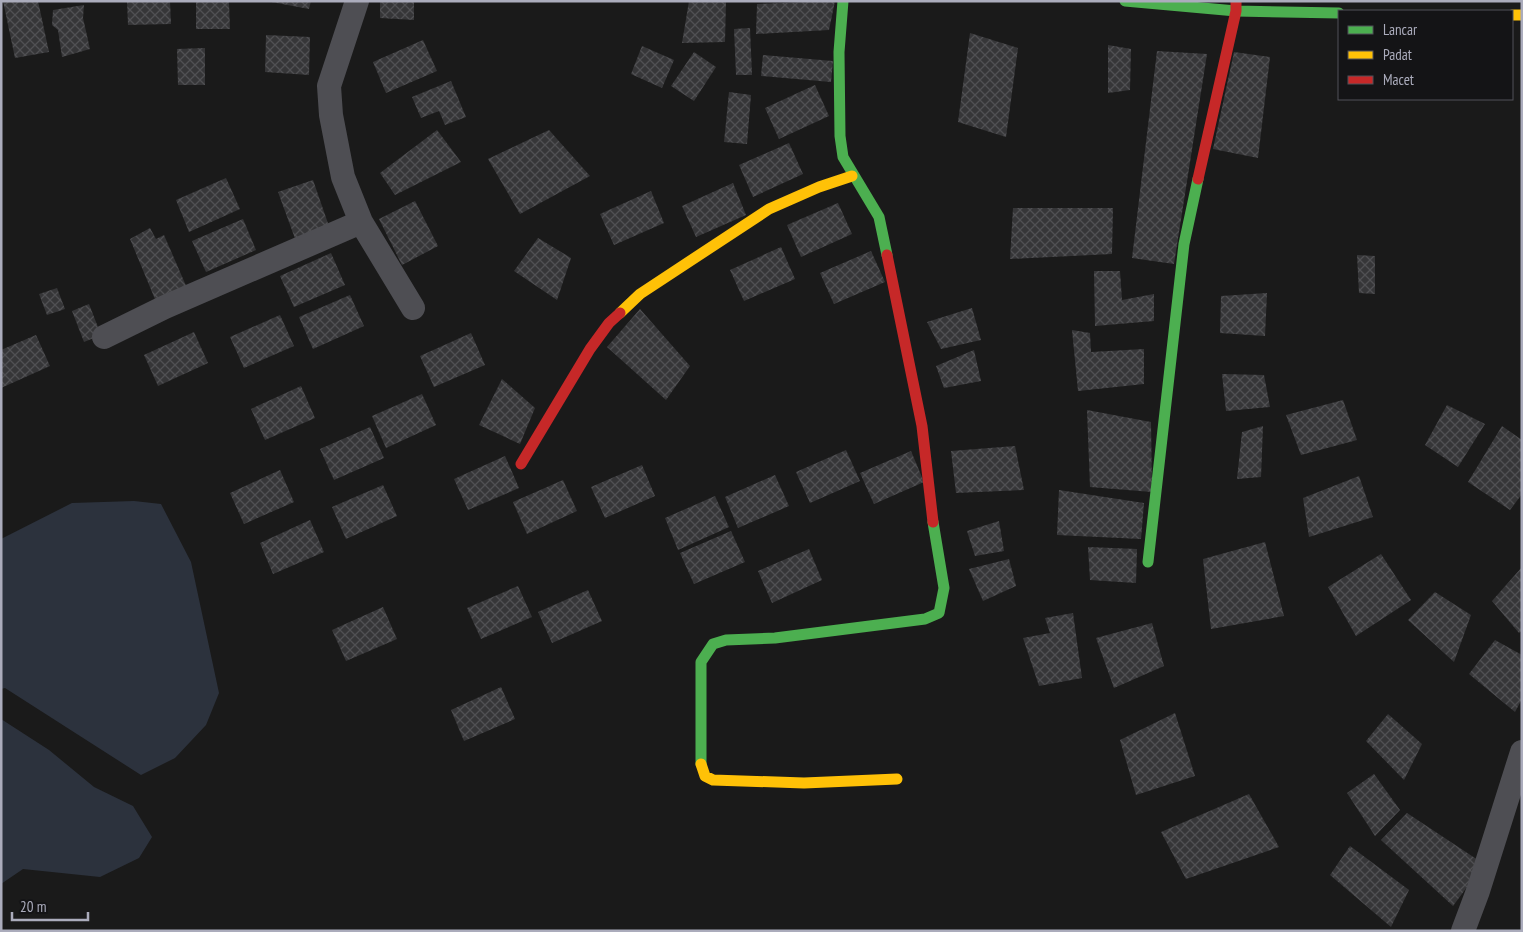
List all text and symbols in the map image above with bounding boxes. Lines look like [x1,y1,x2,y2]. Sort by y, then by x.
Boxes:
legend [1338,10,1513,100]
text: Lancar [1383,20,1418,39]
text: Padat [1383,45,1412,64]
text: Macet [1383,70,1414,89]
scale bar [12,890,89,922]
text: 20 m [20,897,46,916]

